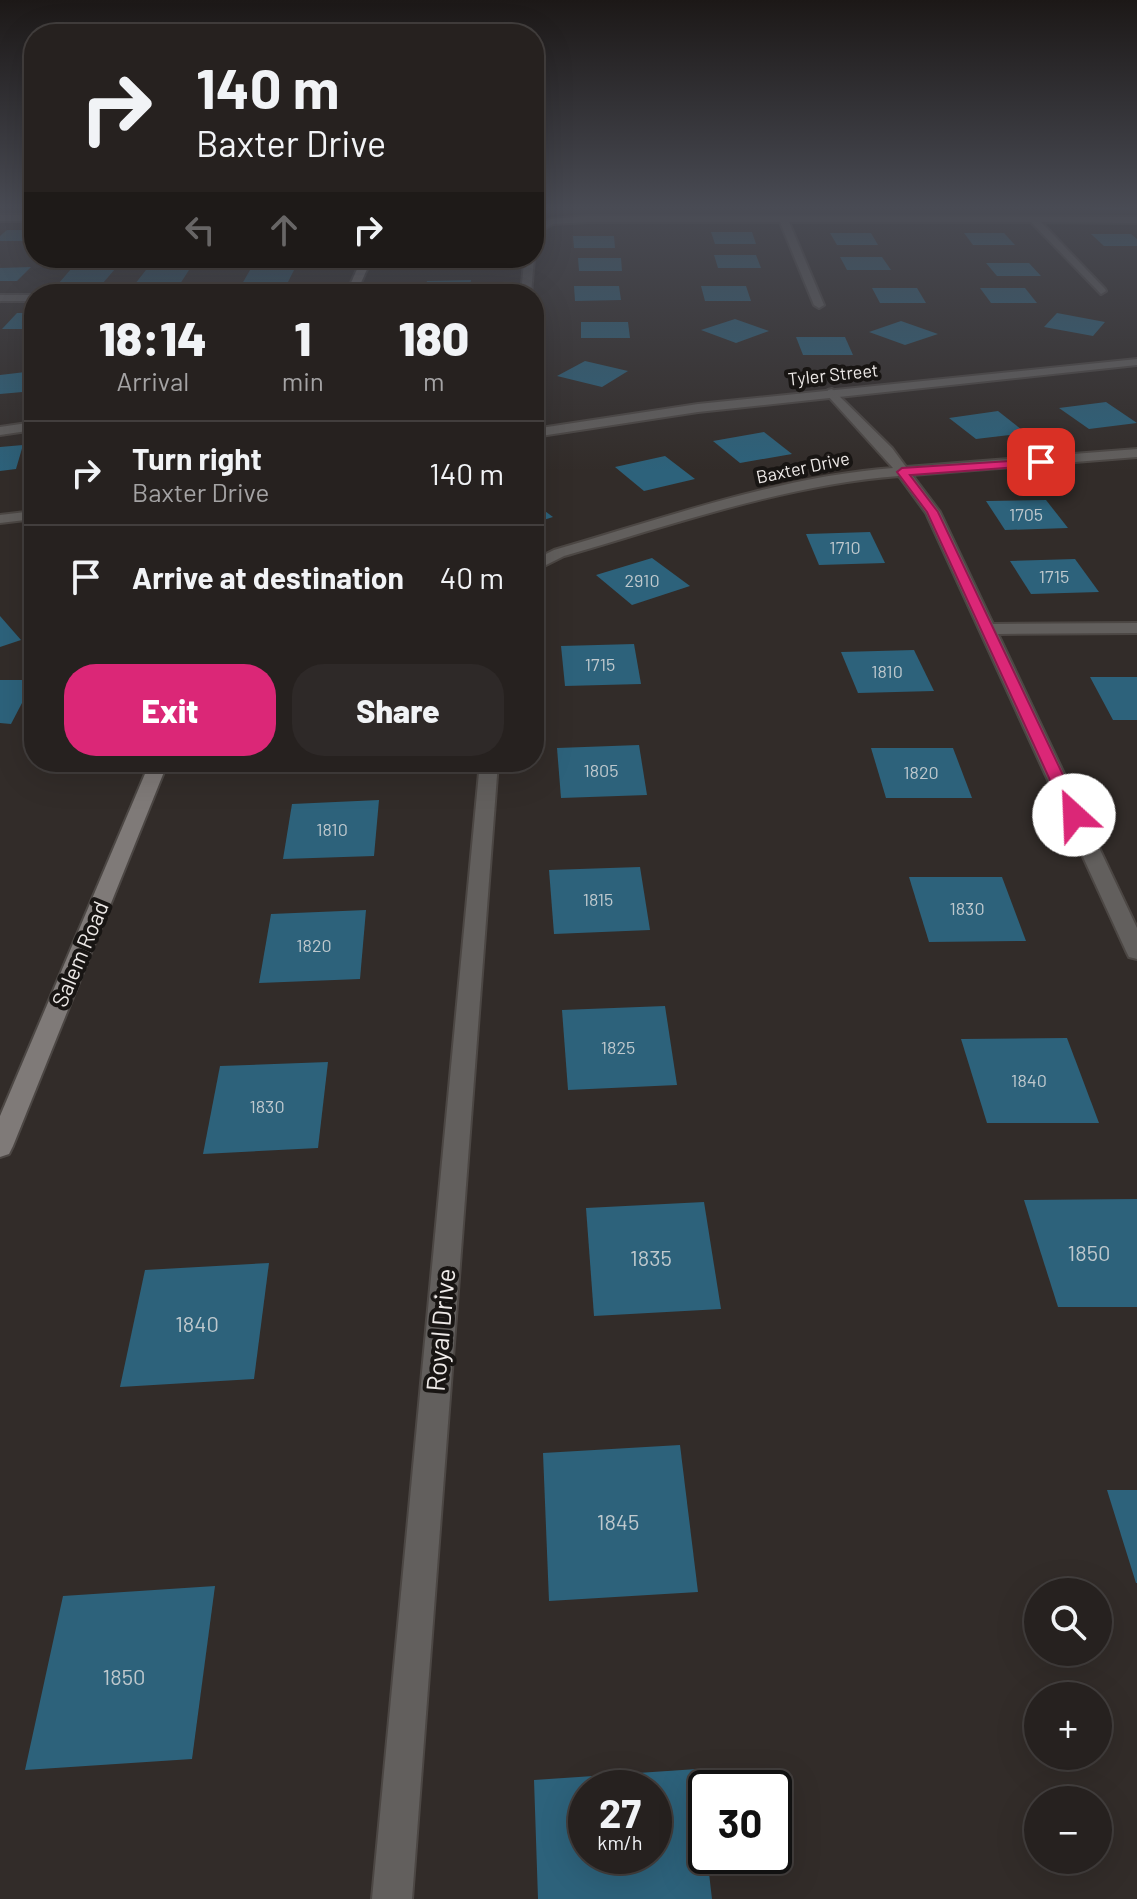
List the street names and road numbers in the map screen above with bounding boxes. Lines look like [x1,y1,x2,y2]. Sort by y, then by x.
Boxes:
street label: Tyler Street [787,358,879,390]
street label: Baxter Drive [754,446,852,488]
street label: Salem Road [45,897,113,1010]
street label: Royal Drive [419,1267,460,1393]

